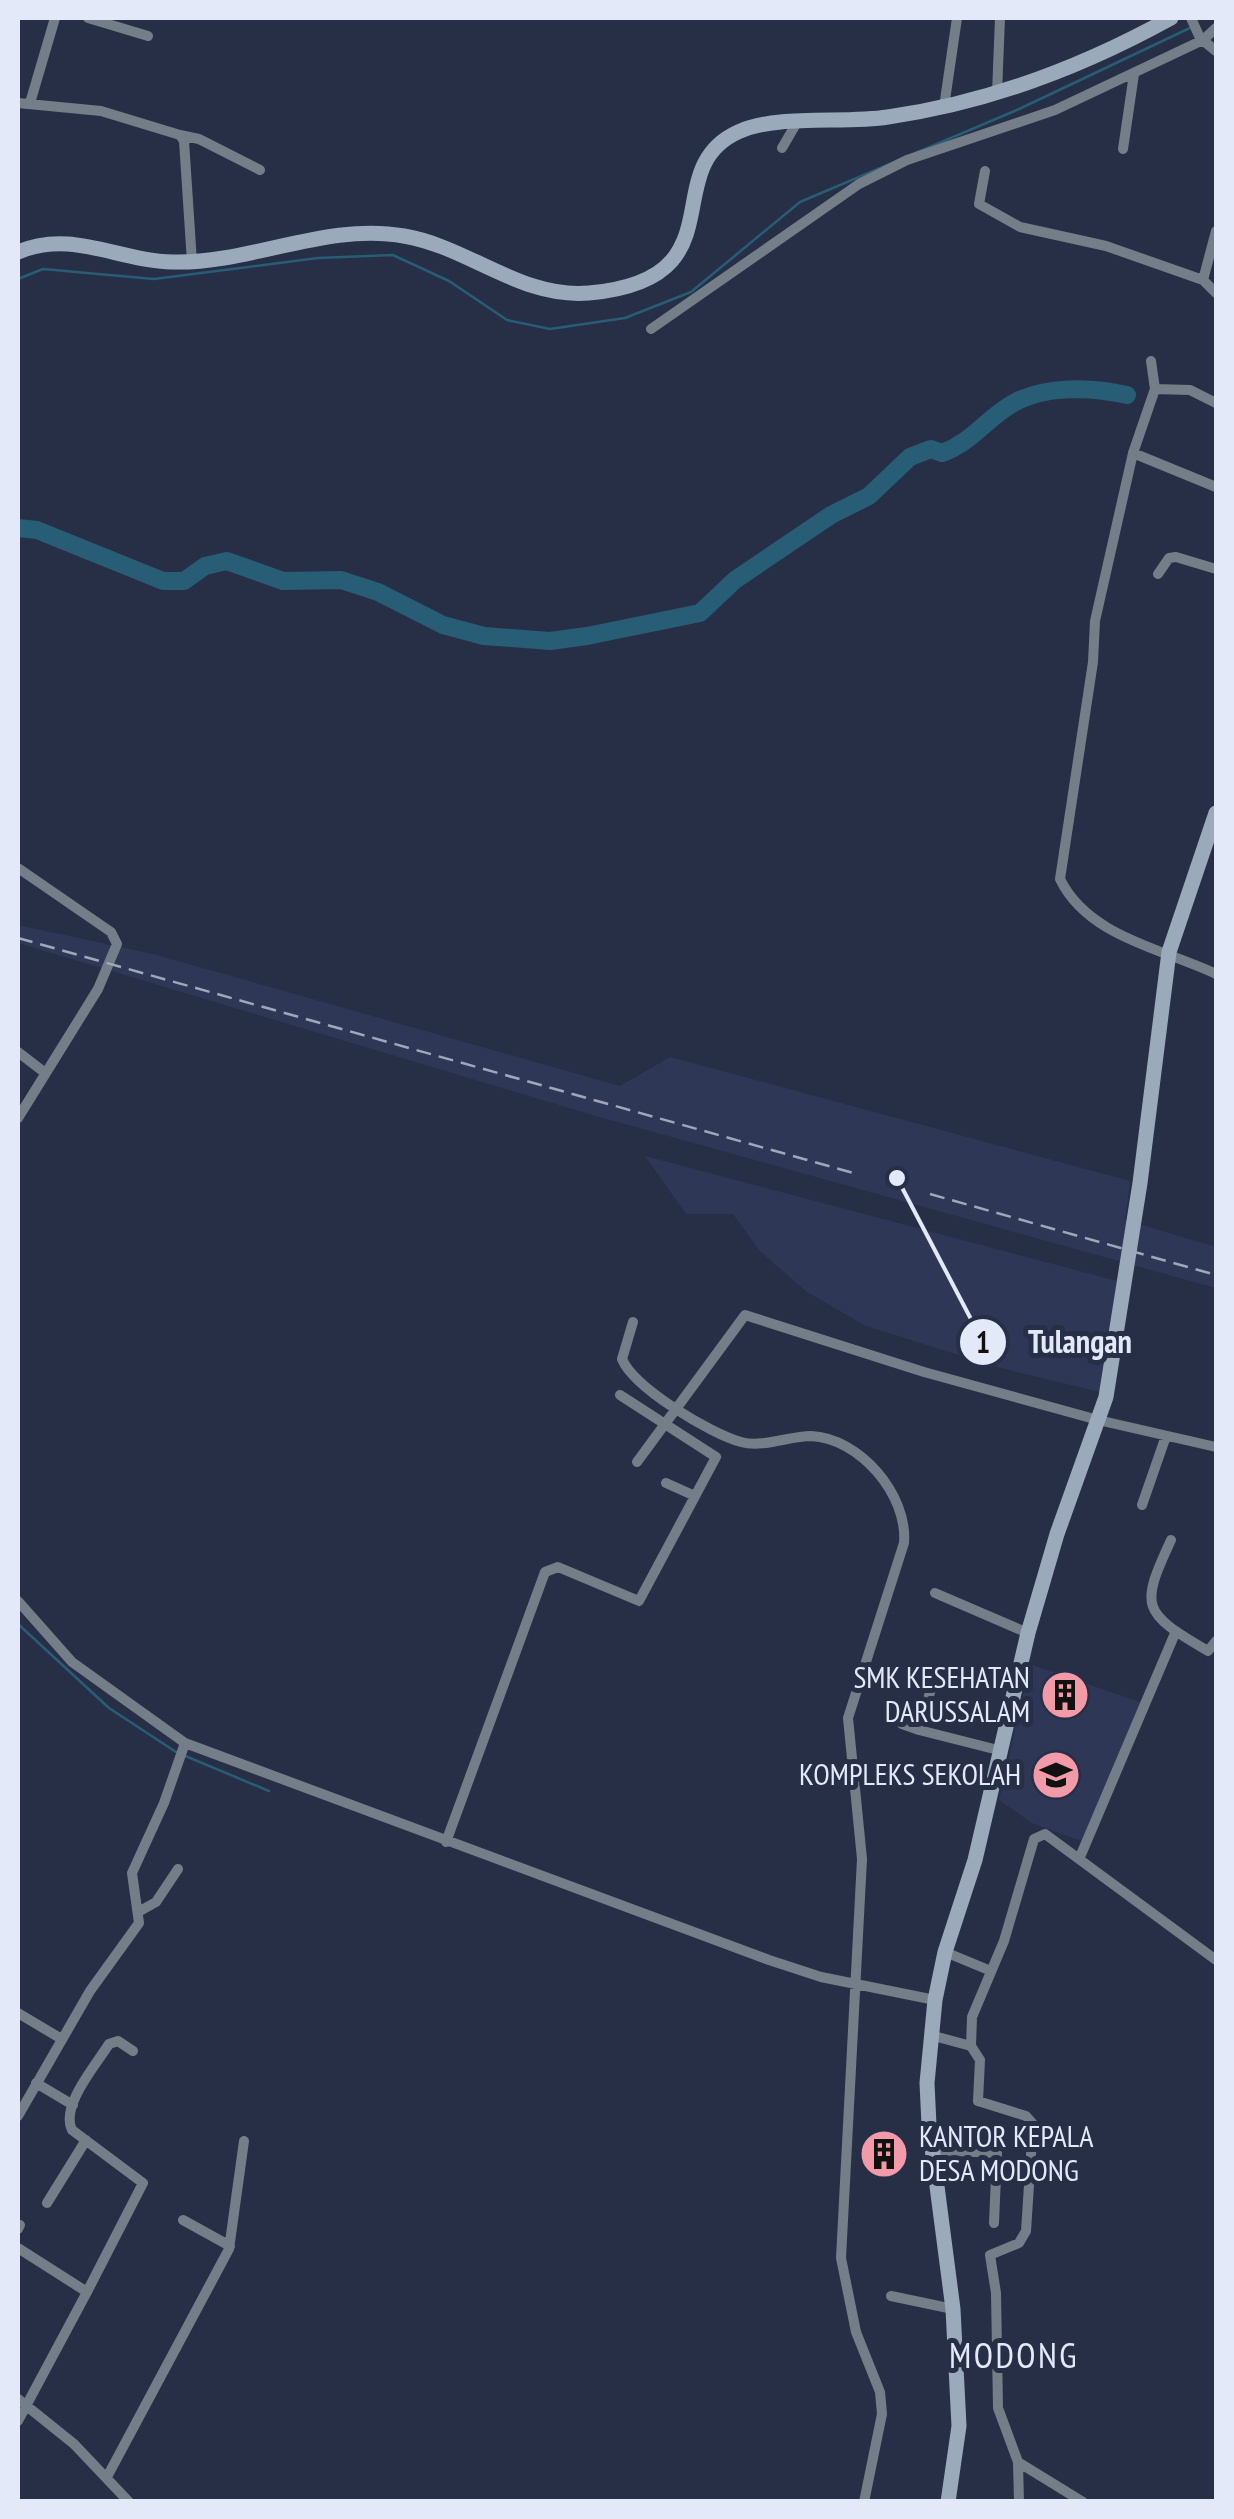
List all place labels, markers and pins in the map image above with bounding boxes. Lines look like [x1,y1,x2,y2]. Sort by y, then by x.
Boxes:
callout: Tulangan [958,1311,1151,1373]
place label: SMK KESEHATAN DARUSSALAM [854,1657,1030,1730]
building icon: SMK KESEHATAN DARUSSALAM [1039,1669,1091,1721]
school or university icon: KOMPLEKS SEKOLAH [1030,1749,1082,1801]
place label: KOMPLEKS SEKOLAH [799,1754,1021,1793]
place label: KANTOR KEPALA DESA MODONG [919,2116,1094,2189]
building icon: KANTOR KEPALA DESA MODONG [858,2128,910,2180]

